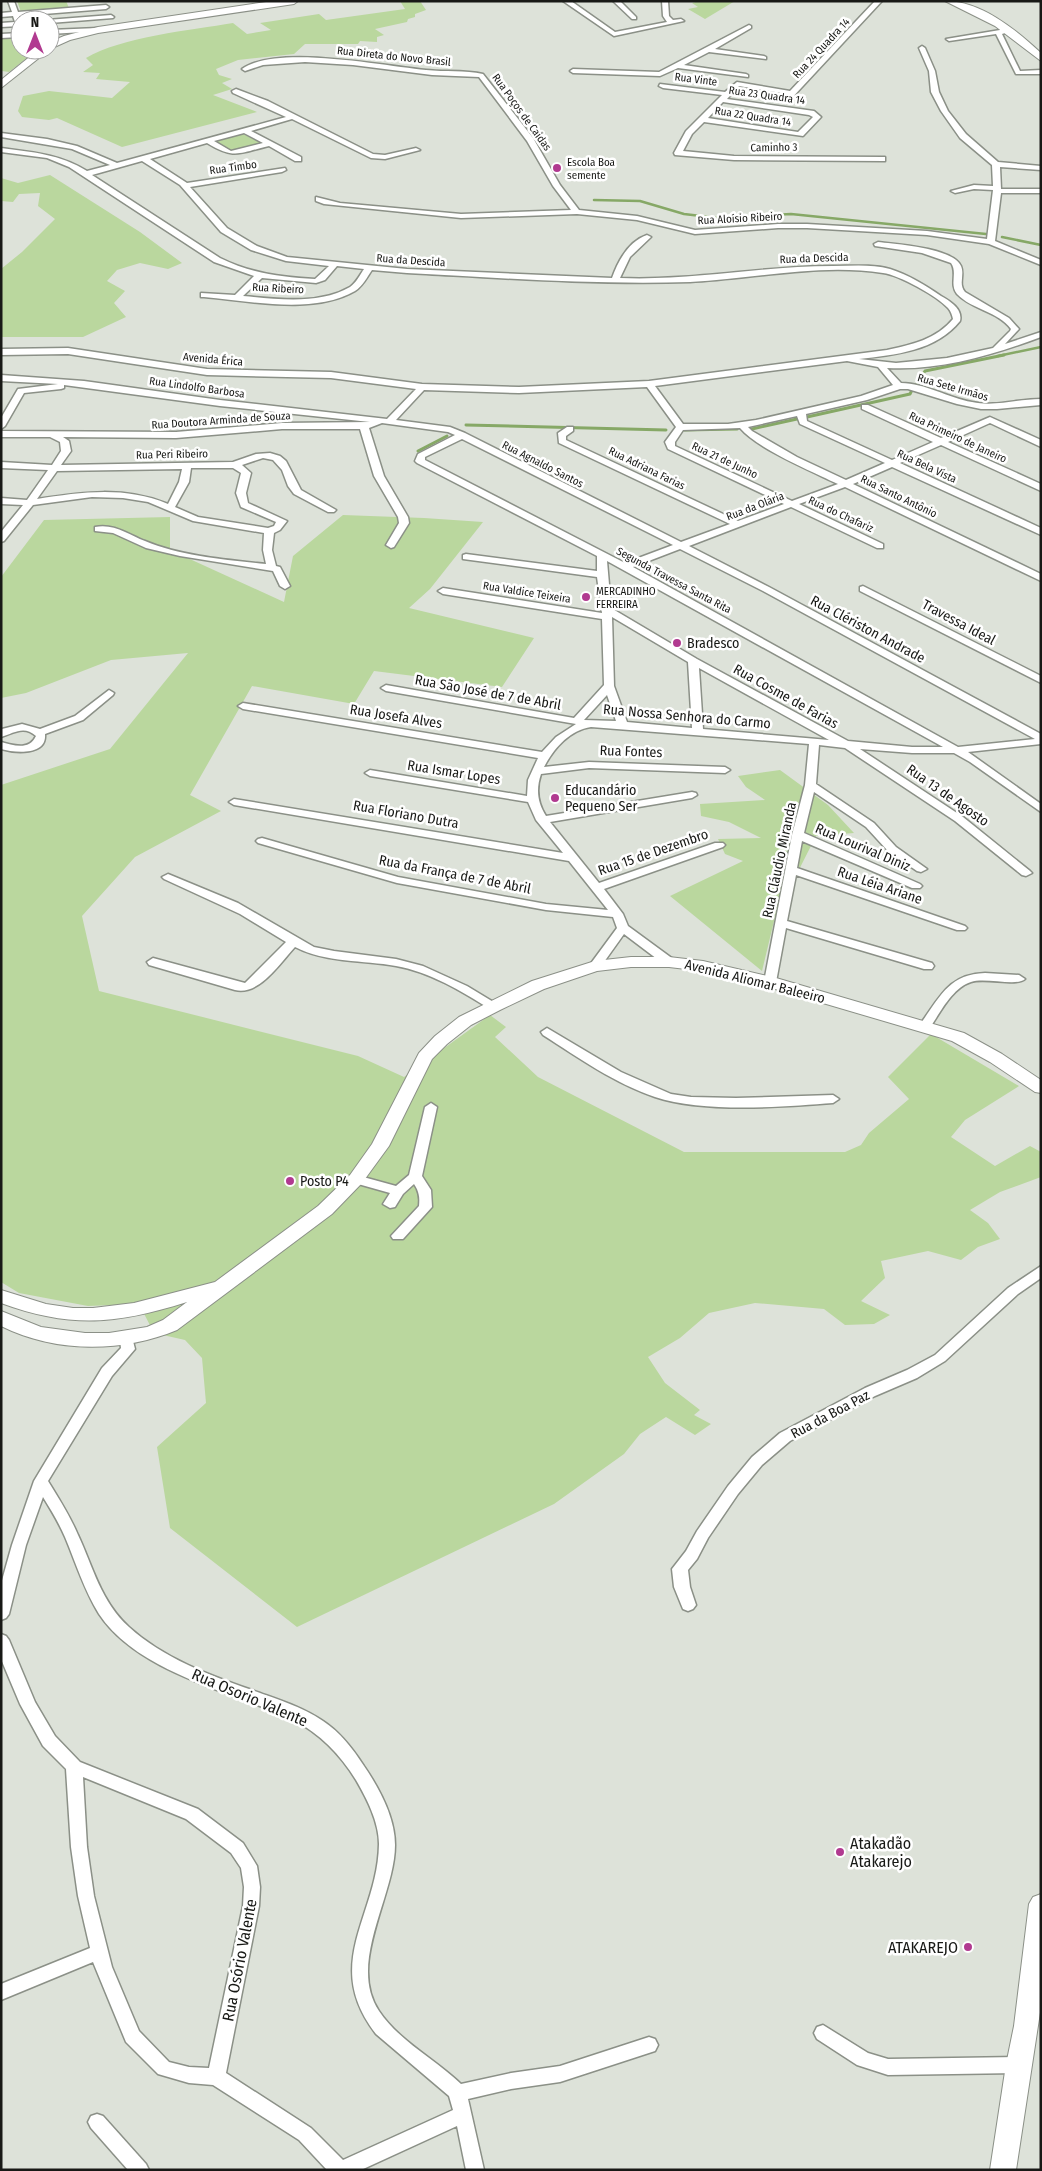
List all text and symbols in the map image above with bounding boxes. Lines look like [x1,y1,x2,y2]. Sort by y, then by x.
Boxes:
north arrow [10,10,60,60]
text: N [31,14,39,31]
street label: Rua 24 Quadra 14 [790,15,853,81]
street label: Rua Direta do Novo Brasil [336,44,452,69]
street label: Rua Vinte [674,70,718,89]
street label: Rua Poços de Caidas [489,71,554,154]
street label: Rua 23 Quadra 14 [728,84,807,107]
street label: Rua 22 Quadra 14 [714,104,793,129]
street label: Caminho 3 [750,141,798,154]
place label: Escola Boa semente [567,156,615,182]
street label: Rua Timbo [209,158,258,177]
marker: Escola Boa semente [551,162,563,174]
street label: Rua Aloísio Ribeiro [697,210,783,227]
street label: Rua da Descida [779,251,849,266]
street label: Rua da Descida [376,252,446,269]
street label: Rua Ribeiro [252,281,304,296]
street label: Avenida Érica [182,349,244,369]
street label: Rua Sete Irmãos [916,371,990,404]
street label: Rua Lindolfo Barbosa [148,374,246,401]
street label: Rua Doutora Arminda de Souza [151,409,291,432]
street label: Rua Primeiro de Janeiro [907,409,1009,466]
street label: Rua Agnaldo Santos [500,438,586,491]
street label: Rua 21 de Junho [690,440,760,481]
street label: Rua Adriana Farias [606,444,687,493]
street label: Rua Peri Ribeiro [136,447,208,462]
street label: Rua Bela Vista [895,447,959,486]
street label: Rua Santo Antônio [858,472,939,521]
street label: Rua da Olária [724,490,786,523]
street label: Rua do Chafariz [806,494,876,535]
street label: Segunda Travessa Santa Rita [614,545,733,616]
street label: Rua Valdice Teixeira [482,579,572,606]
place label: MERCADINHO FERREIRA [596,585,656,611]
marker: MERCADINHO FERREIRA [580,591,592,603]
street label: Rua Clériston Andrade [808,592,928,667]
street label: Travessa Ideal [919,596,999,649]
place label: Bradesco [687,635,739,652]
marker: Bradesco [671,637,683,649]
street label: Rua Cosme de Farias [730,661,841,732]
street label: Rua São José de 7 de Abril [413,671,563,714]
street label: Rua Josefa Alves [349,701,443,732]
street label: Rua Nossa Senhora do Carmo [602,701,772,732]
street label: Rua Fontes [599,742,663,761]
street label: Rua Ismar Lopes [406,757,502,788]
street label: Rua 13 de Agosto [903,761,992,830]
place label: Educandário Pequeno Ser [565,782,637,815]
marker: Educandário Pequeno Ser [549,792,561,804]
street label: Rua Floriano Dutra [352,797,460,832]
street label: Rua Cláudio Miranda [759,800,800,920]
street label: Rua Lourival Diniz [813,820,913,875]
street label: Rua 15 de Dezembro [596,826,710,879]
street label: Rua da França de 7 de Abril [377,851,533,898]
street label: Rua Léia Ariane [835,863,925,908]
street label: Avenida Aliomar Baleeiro [683,956,827,1007]
place label: Posto P4 [300,1173,349,1190]
marker: Posto P4 [284,1175,296,1187]
street label: Rua da Boa Paz [788,1386,873,1442]
street label: Rua Osorio Valente [189,1664,311,1731]
place label: Atakadão Atakarejo [850,1834,912,1871]
marker: Atakadão Atakarejo [834,1846,846,1858]
street label: Rua Osório Valente [218,1897,261,2023]
place label: ATAKAREJO [888,1938,958,1957]
marker: ATAKAREJO [962,1941,974,1953]

